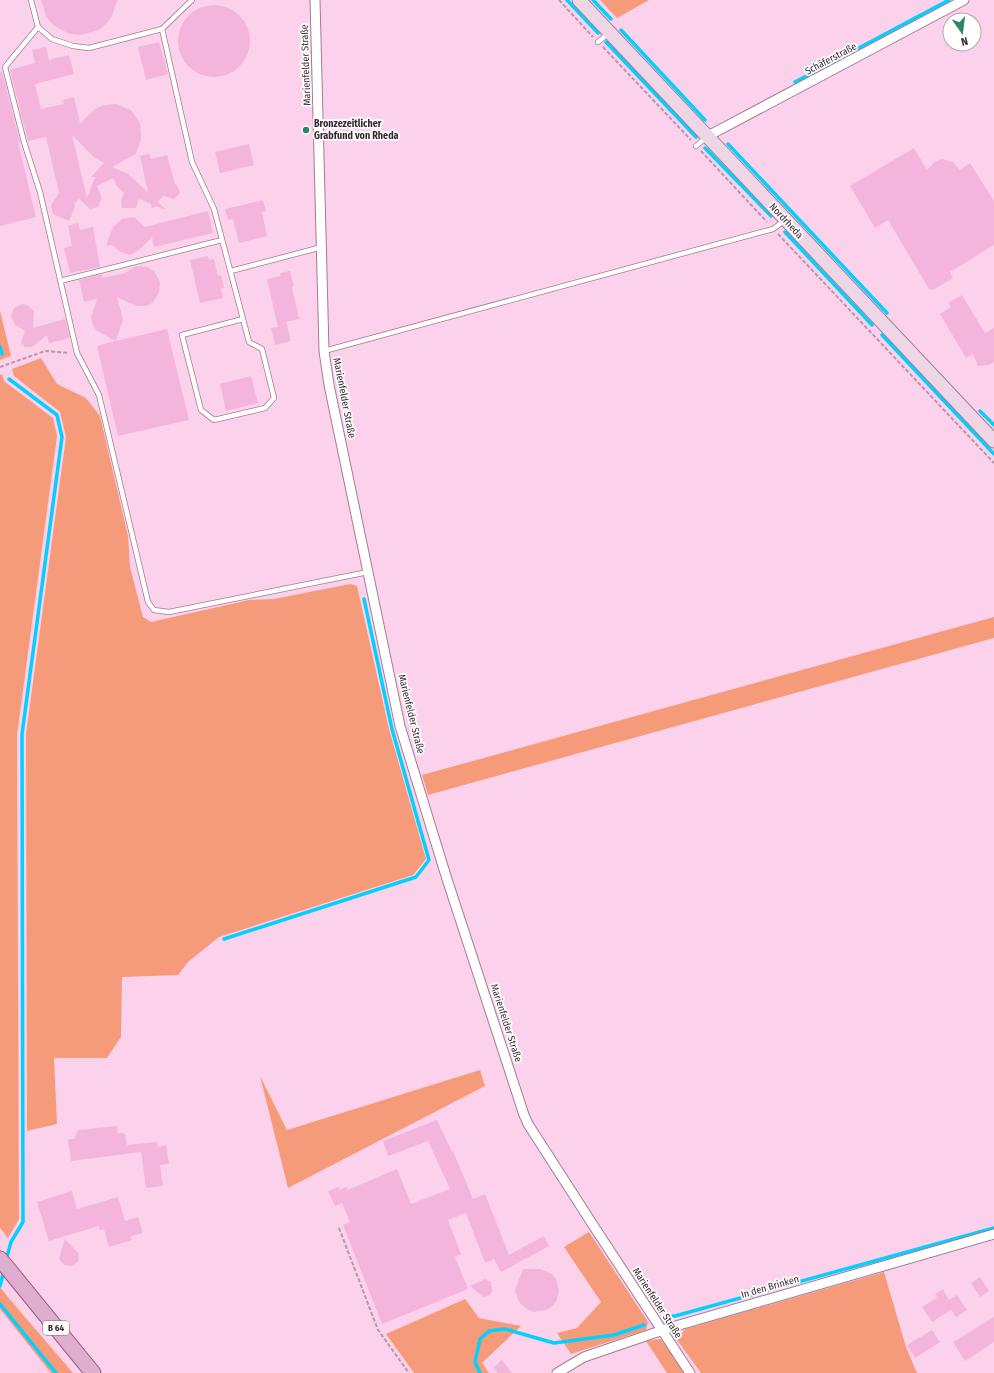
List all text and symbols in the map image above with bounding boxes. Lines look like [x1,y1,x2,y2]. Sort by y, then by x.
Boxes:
north arrow [942,12,982,52]
street label: Marienfelder Straße [299,24,313,106]
text: N [960,34,969,48]
street label: Schäferstraße [803,40,859,78]
place label: Bronzezeitlicher Grabfund von Rheda [314,118,399,142]
marker: Bronzezeitlicher Grabfund von Rheda [301,125,311,135]
street label: Nordrheda [767,201,805,241]
street label: Marienfelder Straße [330,357,358,439]
street label: Marienfelder Straße [395,673,427,755]
street label: Marienfelder Straße [488,982,524,1064]
street label: Marienfelder Straße [630,1266,684,1340]
street label: In den Brinken [740,1273,800,1301]
road number: B 64 [43,1321,69,1335]

